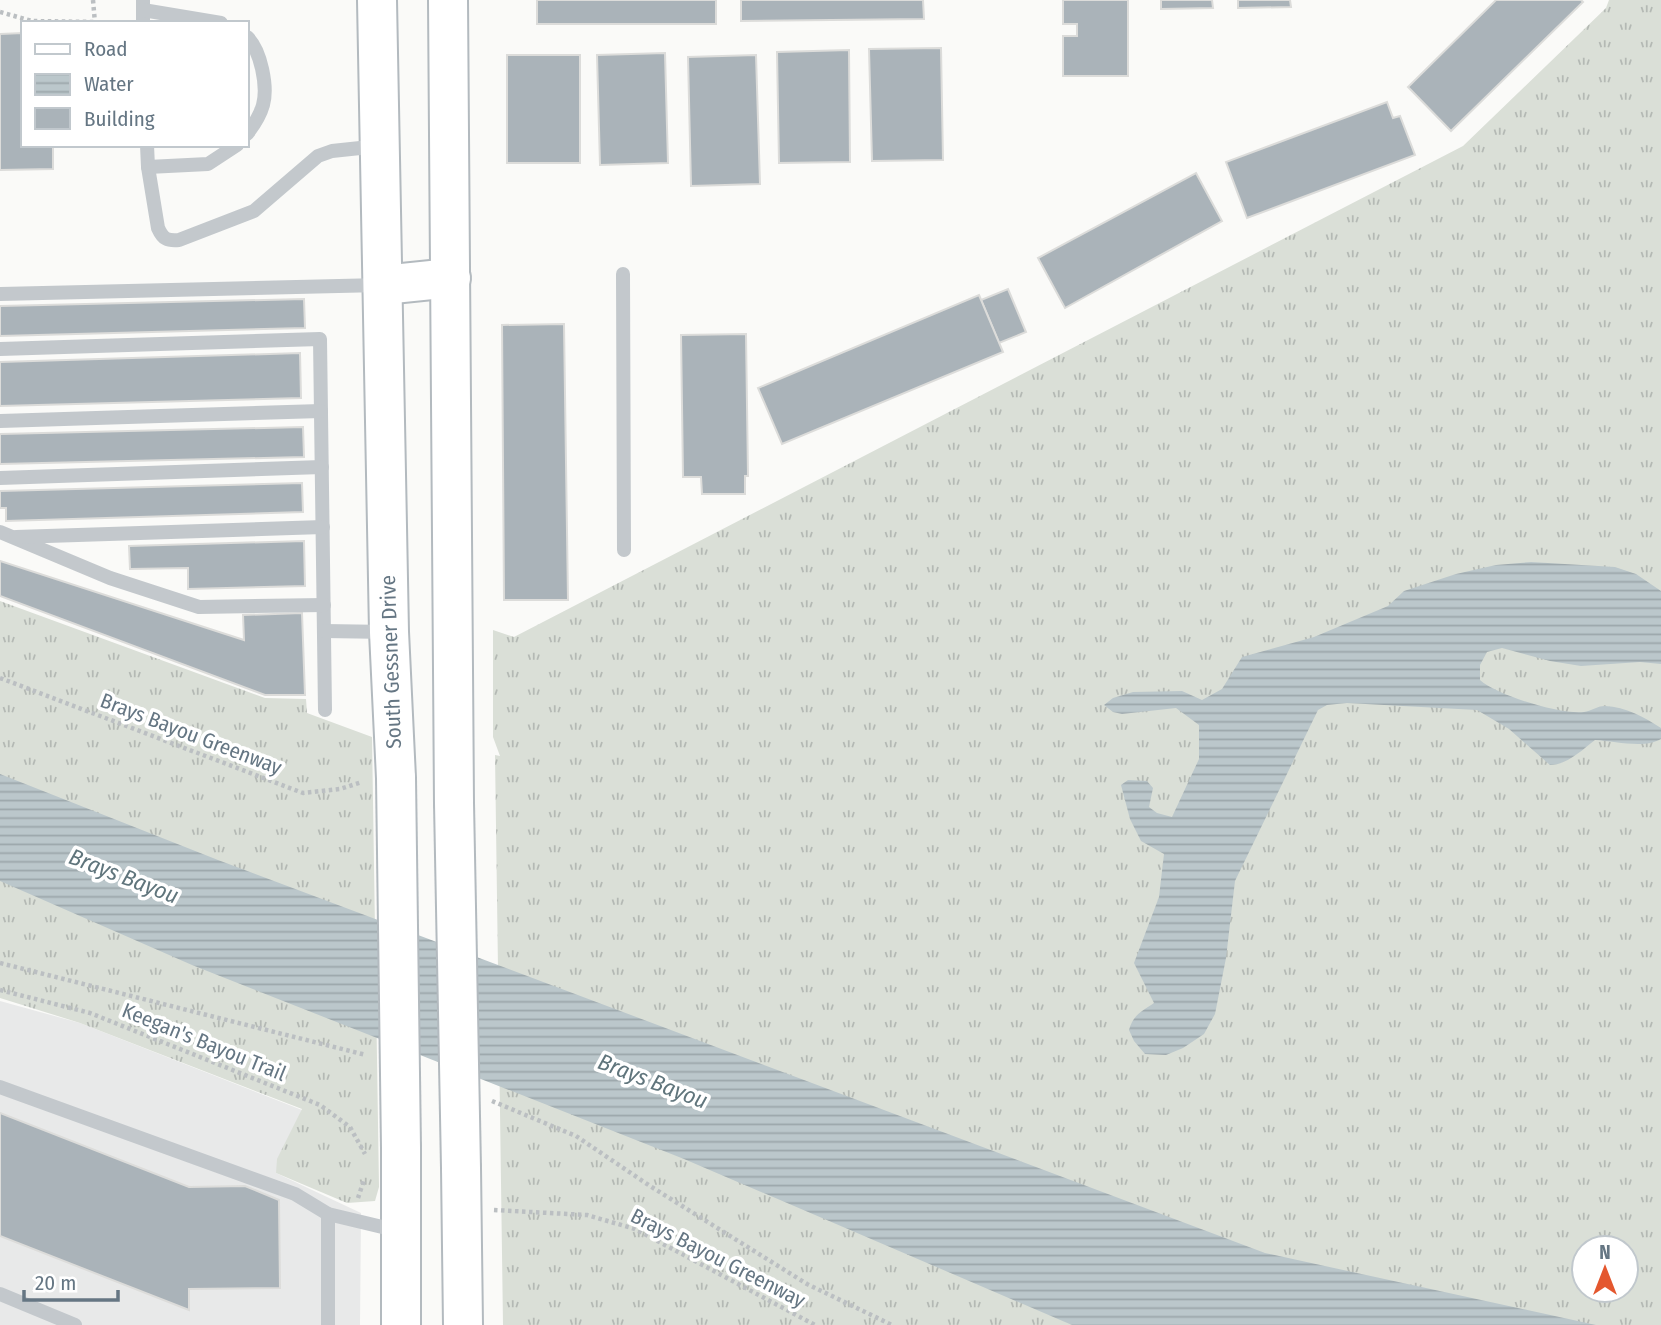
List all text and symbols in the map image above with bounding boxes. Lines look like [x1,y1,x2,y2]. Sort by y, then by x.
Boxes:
legend [21,21,248,147]
text: Road [84,36,128,62]
text: Water [84,71,134,97]
text: Building [84,106,155,132]
street label: South Gessner Drive [375,575,407,749]
street label: Brays Bayou Greenway [97,687,286,781]
water label: Brays Bayou [65,842,183,910]
street label: Keegan's Bayou Trail [118,997,290,1087]
water label: Brays Bayou [594,1047,712,1115]
street label: Brays Bayou Greenway [626,1203,810,1314]
north arrow [1570,1234,1640,1304]
text: N [1599,1241,1611,1264]
scale bar [24,1258,119,1302]
text: 20 m [35,1270,76,1296]

